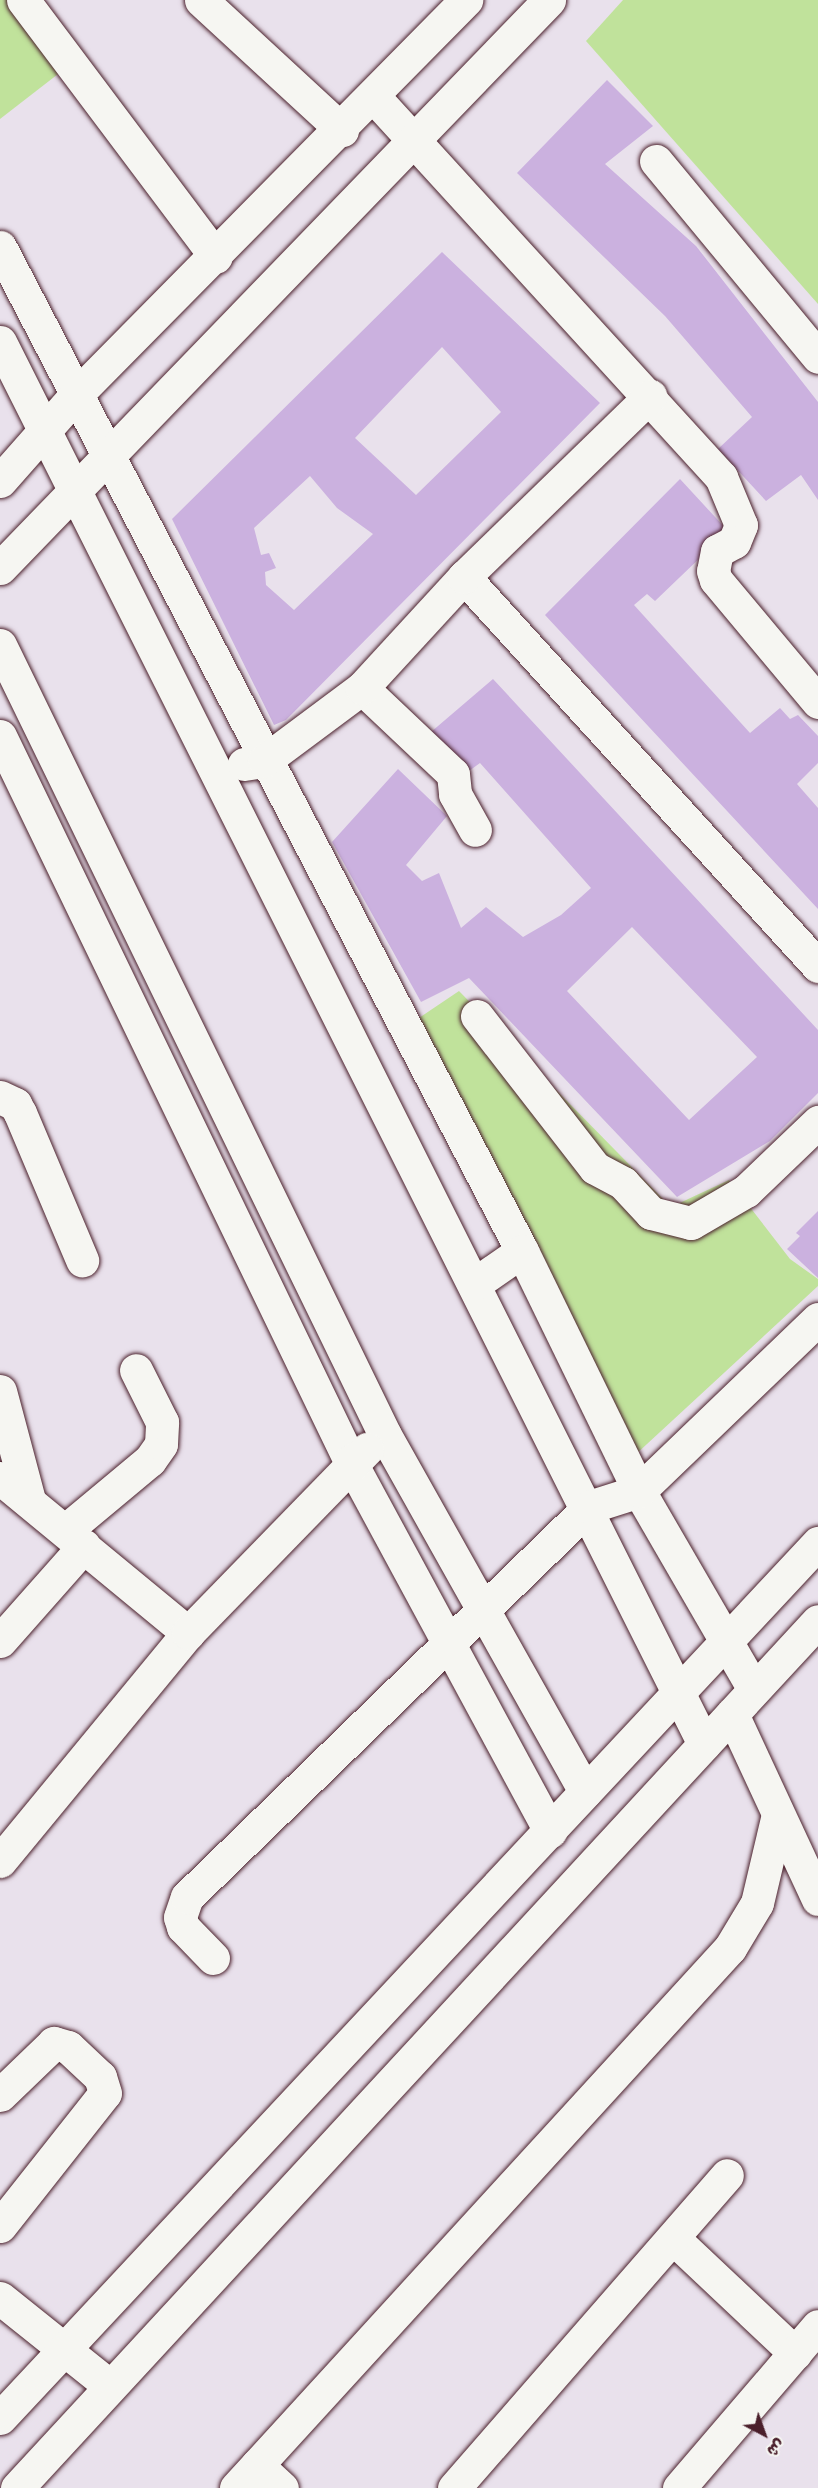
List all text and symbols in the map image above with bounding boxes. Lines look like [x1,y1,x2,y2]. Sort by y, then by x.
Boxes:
north arrow [734,2404,794,2464]
text: ش [763,2434,789,2461]

